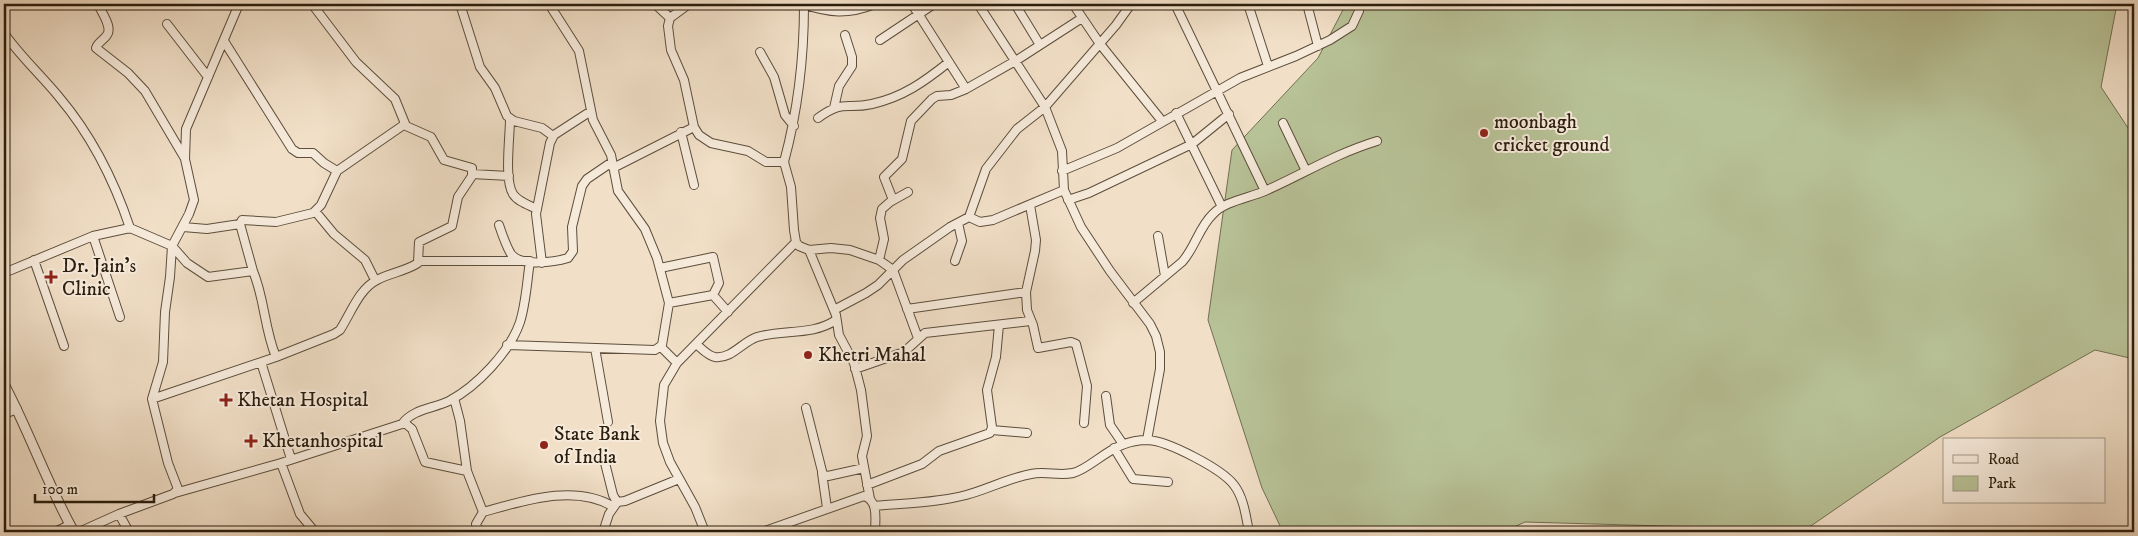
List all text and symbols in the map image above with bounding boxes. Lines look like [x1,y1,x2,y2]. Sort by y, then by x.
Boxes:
place label: moonbagh cricket ground [1494,110,1609,158]
marker: moonbagh cricket ground [1478,127,1490,139]
place label: Dr. Jain's Clinic [62,254,136,302]
marker: Dr. Jain's Clinic [44,270,58,284]
place label: Khetri Mahal [818,343,926,368]
marker: Khetri Mahal [802,349,814,361]
place label: Khetan Hospital [237,388,368,413]
marker: Khetan Hospital [219,393,233,407]
place label: State Bank of India [554,422,640,470]
place label: Khetanhospital [262,429,383,454]
marker: Khetanhospital [244,434,258,448]
legend [1943,438,2106,504]
marker: State Bank of India [538,439,550,451]
text: Road [1988,450,2020,469]
scale bar [35,471,154,503]
text: Park [1988,474,2017,493]
text: 100 m [42,480,78,499]

